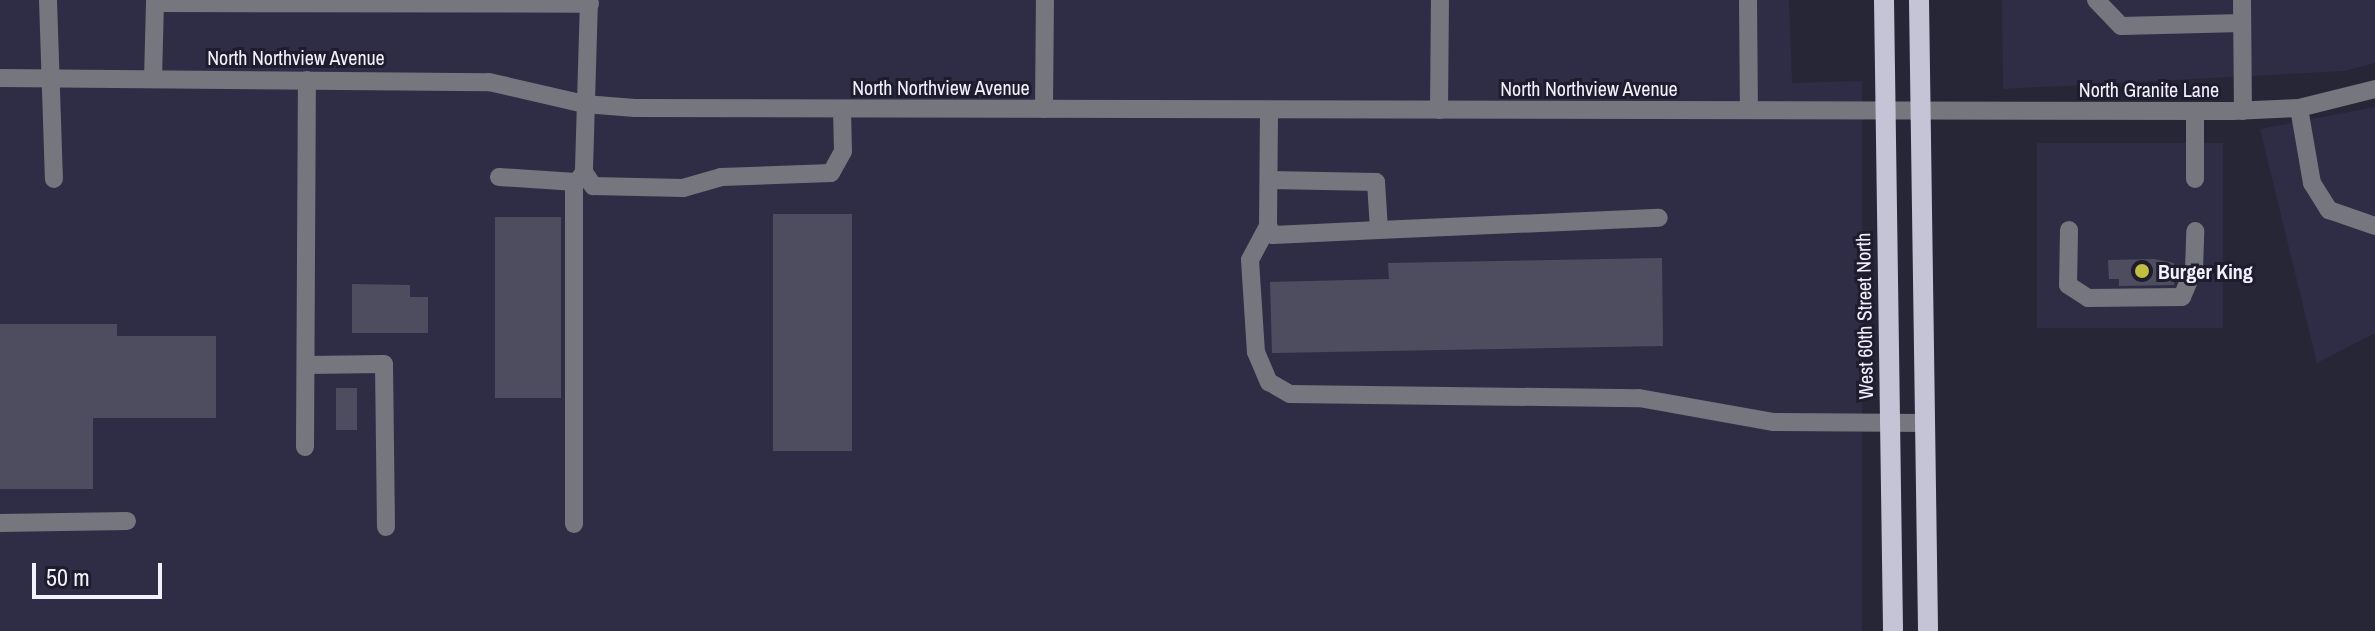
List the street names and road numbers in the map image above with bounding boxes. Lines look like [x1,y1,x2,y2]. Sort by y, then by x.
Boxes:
street label: North Northview Avenue [207,45,385,69]
street label: North Northview Avenue [852,75,1030,99]
street label: North Northview Avenue [1500,76,1678,100]
street label: North Granite Lane [2079,77,2219,101]
street label: West 60th Street North [1851,233,1877,399]

